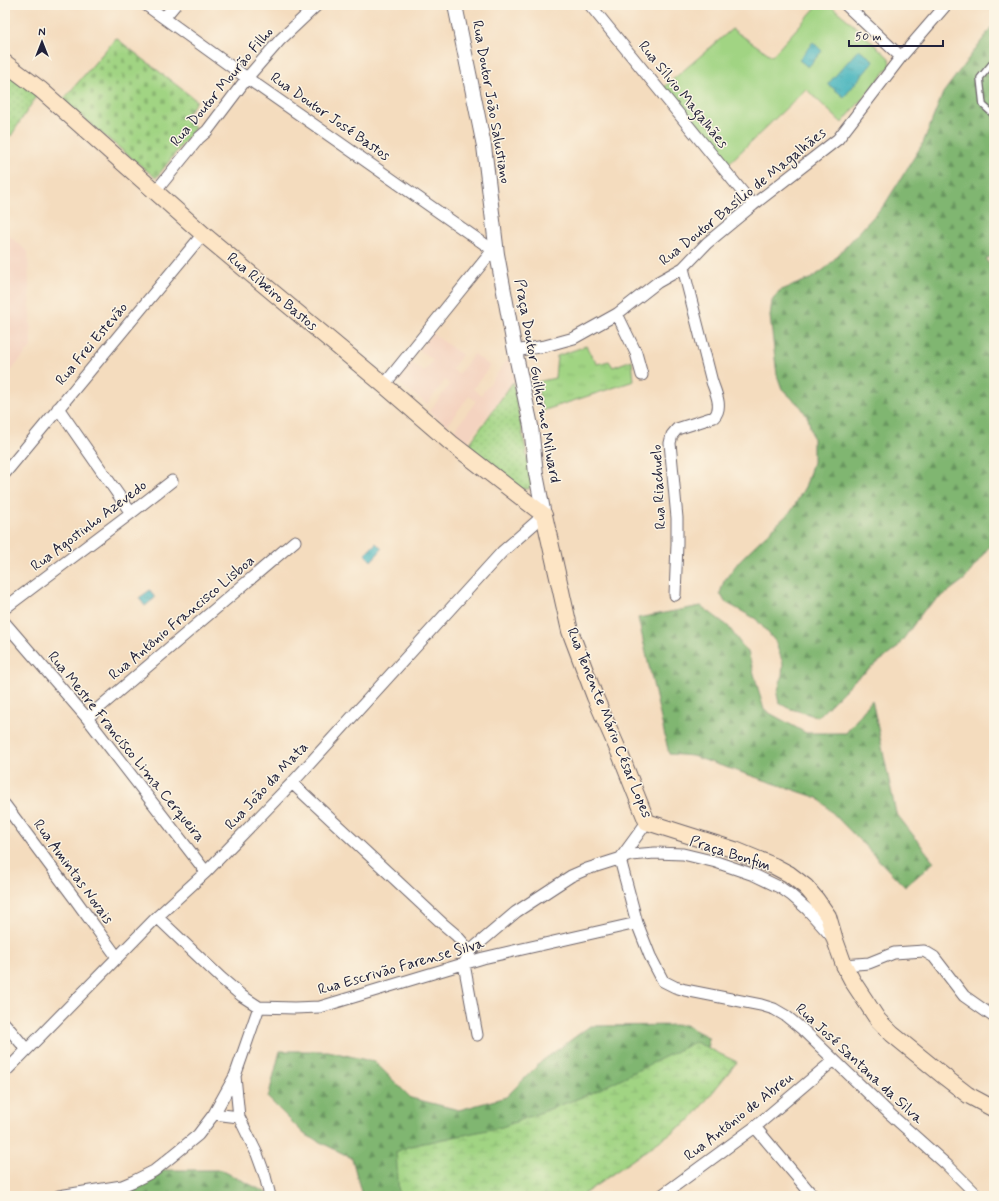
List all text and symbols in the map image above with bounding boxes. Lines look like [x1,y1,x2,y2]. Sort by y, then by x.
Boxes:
street label: Rua Doutor João Salustiano [467,19,515,185]
north arrow [22,22,62,62]
scale bar [849,22,943,48]
street label: Rua Doutor Mourão Filho [166,23,278,151]
text: N [38,26,46,40]
text: 50 m [855,29,882,45]
street label: Rua Sílvio Magalhães [633,37,733,154]
street label: Rua Doutor José Bastos [266,68,394,166]
street label: Rua Doutor Basílio de Magalhães [655,123,832,272]
street label: Rua Ribeiro Bastos [222,248,322,336]
street label: Praça Doutor Guilherme Milward [509,277,565,485]
street label: Rua Frei Estevão [51,298,133,390]
street label: Rua Riachuelo [647,444,671,530]
street label: Rua Agostinho Azevedo [27,476,151,576]
street label: Rua Antônio Francisco Lisboa [105,551,259,685]
street label: Rua Tenente Mário César Lopes [562,625,657,822]
street label: Rua Mestre Francisco Lima Cerqueira [43,647,209,847]
street label: Rua João da Mata [221,737,313,834]
street label: Rua Amintas Novais [28,816,118,929]
street label: Praça Bonfim [687,831,773,877]
street label: Rua Escrivão Farense Silva [316,933,487,1000]
street label: Rua José Santana da Silva [791,999,928,1129]
street label: Rua Antônio de Abreu [680,1068,798,1166]

